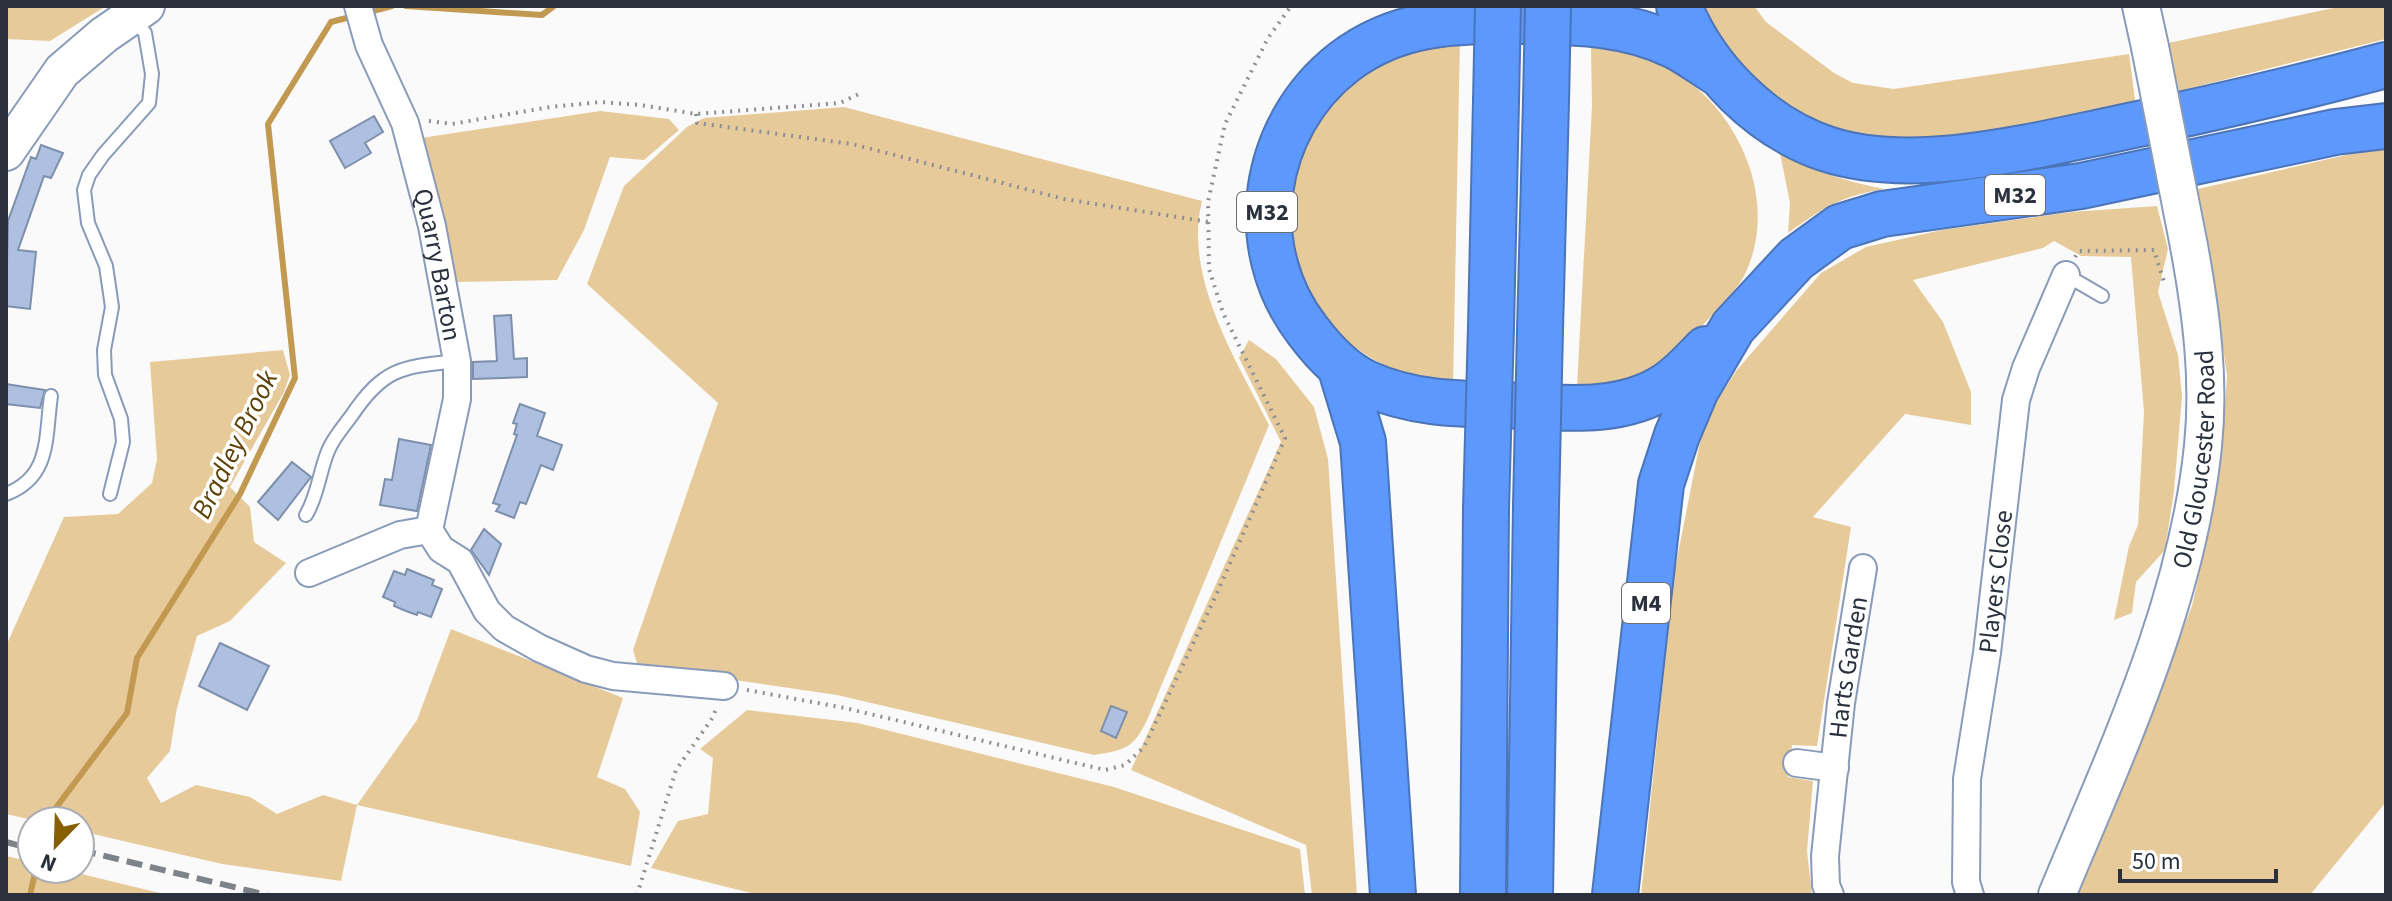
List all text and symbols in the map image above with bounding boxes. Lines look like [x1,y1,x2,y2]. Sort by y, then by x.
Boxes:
road number: M32 [1985,175,2045,215]
street label: Quarry Barton [404,184,471,344]
road number: M32 [1237,192,1297,232]
street label: Old Gloucester Road [2163,349,2224,573]
water label: Bradley Brook [182,363,288,525]
street label: Players Close [1969,508,2022,655]
road number: M4 [1622,583,1670,623]
street label: Harts Garden [1819,594,1877,740]
north arrow [16,805,96,885]
scale bar [2120,833,2276,883]
text: 50 m [2132,844,2181,879]
text: N [36,845,62,880]

